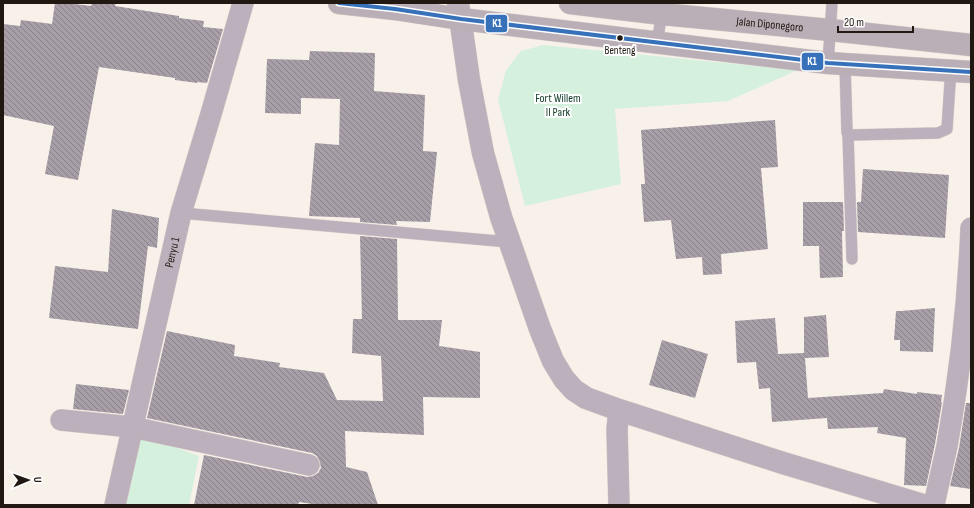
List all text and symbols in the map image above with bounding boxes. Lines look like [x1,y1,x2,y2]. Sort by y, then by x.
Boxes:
scale bar [838,8,913,34]
line badge: K1 [485,14,508,33]
street label: Jalan Diponegoro [735,14,804,35]
text: 20 m [844,15,864,30]
text: K1 [492,17,503,30]
marker: Benteng [615,33,625,43]
place label: Benteng [605,44,636,57]
line badge: K1 [801,52,824,71]
text: K1 [807,55,818,68]
park label: Fort Willem II Park [535,91,581,120]
street label: Penyu 1 [161,235,183,269]
north arrow [8,460,48,500]
text: U [31,477,44,483]

